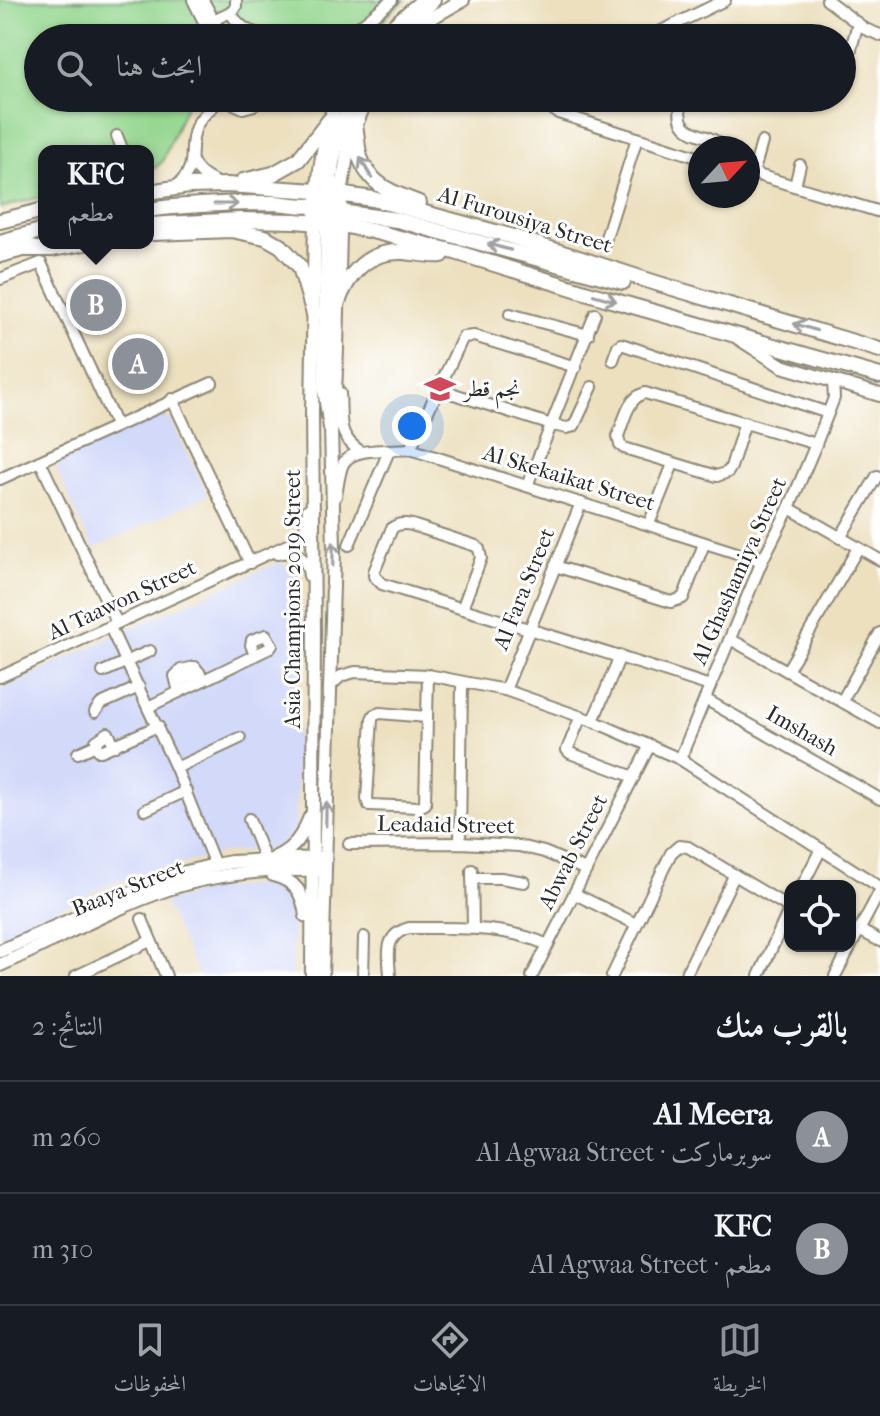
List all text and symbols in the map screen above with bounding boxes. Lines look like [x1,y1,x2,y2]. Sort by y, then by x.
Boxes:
search box [24,24,856,112]
icon: search [52,46,96,90]
text: ابحث هنا [116,49,202,84]
north arrow [688,136,760,208]
popup [38,145,154,249]
text: KFC [67,157,125,192]
one-way arrow [358,157,374,180]
street label: Al Furousiya Street [434,181,615,259]
one-way arrow [212,196,239,212]
text: مطعم [67,197,114,228]
one-way arrow [486,239,512,254]
pin: B [70,275,122,335]
one-way arrow [592,292,617,306]
one-way arrow [793,319,819,334]
pin: A [112,334,164,394]
school or university icon: نجم قطر [423,372,457,406]
place label: نجم قطر [462,376,520,409]
your location [392,406,432,446]
street label: Al Skekaikat Street [479,439,658,517]
street label: Asia Champions 2019 Street [280,469,306,730]
street label: Al Ghashamiya Street [686,473,792,670]
street label: Al Fara Street [487,524,560,655]
one-way arrow [326,541,341,568]
street label: Al Taawon Street [43,554,200,646]
street label: Imshash [762,700,843,762]
street label: Abwab Street [532,790,613,915]
one-way arrow [318,801,334,828]
street label: Leadaid Street [377,811,515,839]
street label: Baaya Street [68,854,188,922]
map controls [784,880,856,952]
button: locate [784,880,856,952]
text: بالقرب منك [715,1005,848,1045]
text: النتائج: 2 [32,1011,103,1042]
text: Al Meera [654,1097,772,1132]
text: 260 m [32,1122,101,1153]
text: A [814,1122,830,1153]
text: سوبرماركت · Al Agwaa Street [476,1137,772,1168]
text: KFC [714,1209,772,1244]
text: 310 m [32,1234,93,1265]
text: B [814,1234,830,1265]
text: مطعم · Al Agwaa Street [530,1249,772,1280]
tab: المحفوظات [113,1318,186,1405]
tab: الاتجاهات [413,1318,486,1405]
tab: الخريطة [713,1318,767,1405]

